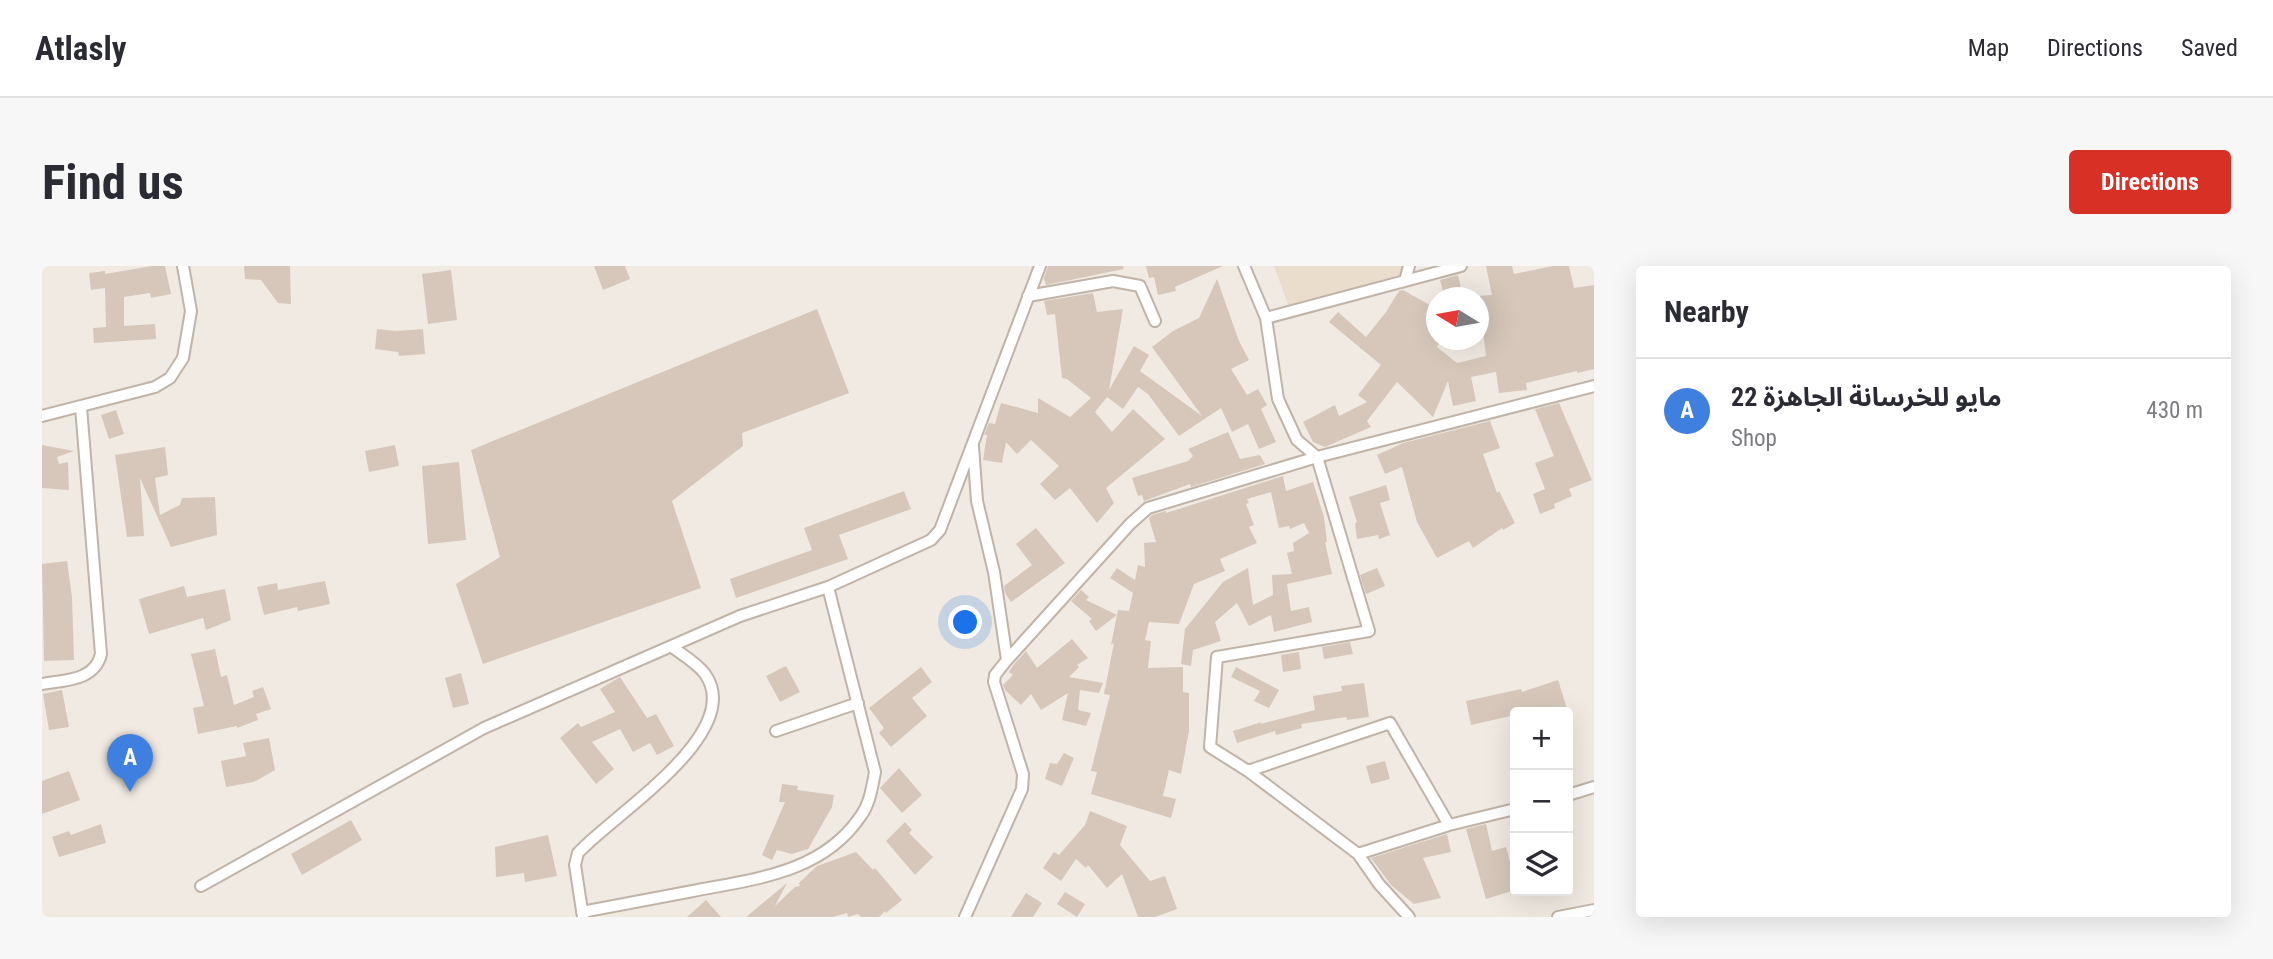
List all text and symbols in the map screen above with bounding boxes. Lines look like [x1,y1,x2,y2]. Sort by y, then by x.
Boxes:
text: Atlasly [35,29,126,68]
text: Map [1968,34,2009,62]
text: Directions [2047,34,2143,62]
text: Saved [2181,34,2238,62]
button: Directions [2069,150,2231,214]
text: Find us [42,154,184,211]
north arrow [1426,287,1489,350]
text: Nearby [1664,294,1749,329]
text: 22 مايو للخرسانة الجاهزة [1731,382,2002,412]
text: A [1680,397,1694,424]
text: 430 m [2146,397,2203,424]
text: Shop [1731,425,1777,452]
your location [948,605,982,639]
map controls [1510,707,1573,896]
button: + [1510,707,1573,770]
pin: A [107,734,153,792]
button: − [1510,770,1573,833]
button: layers [1510,833,1573,896]

